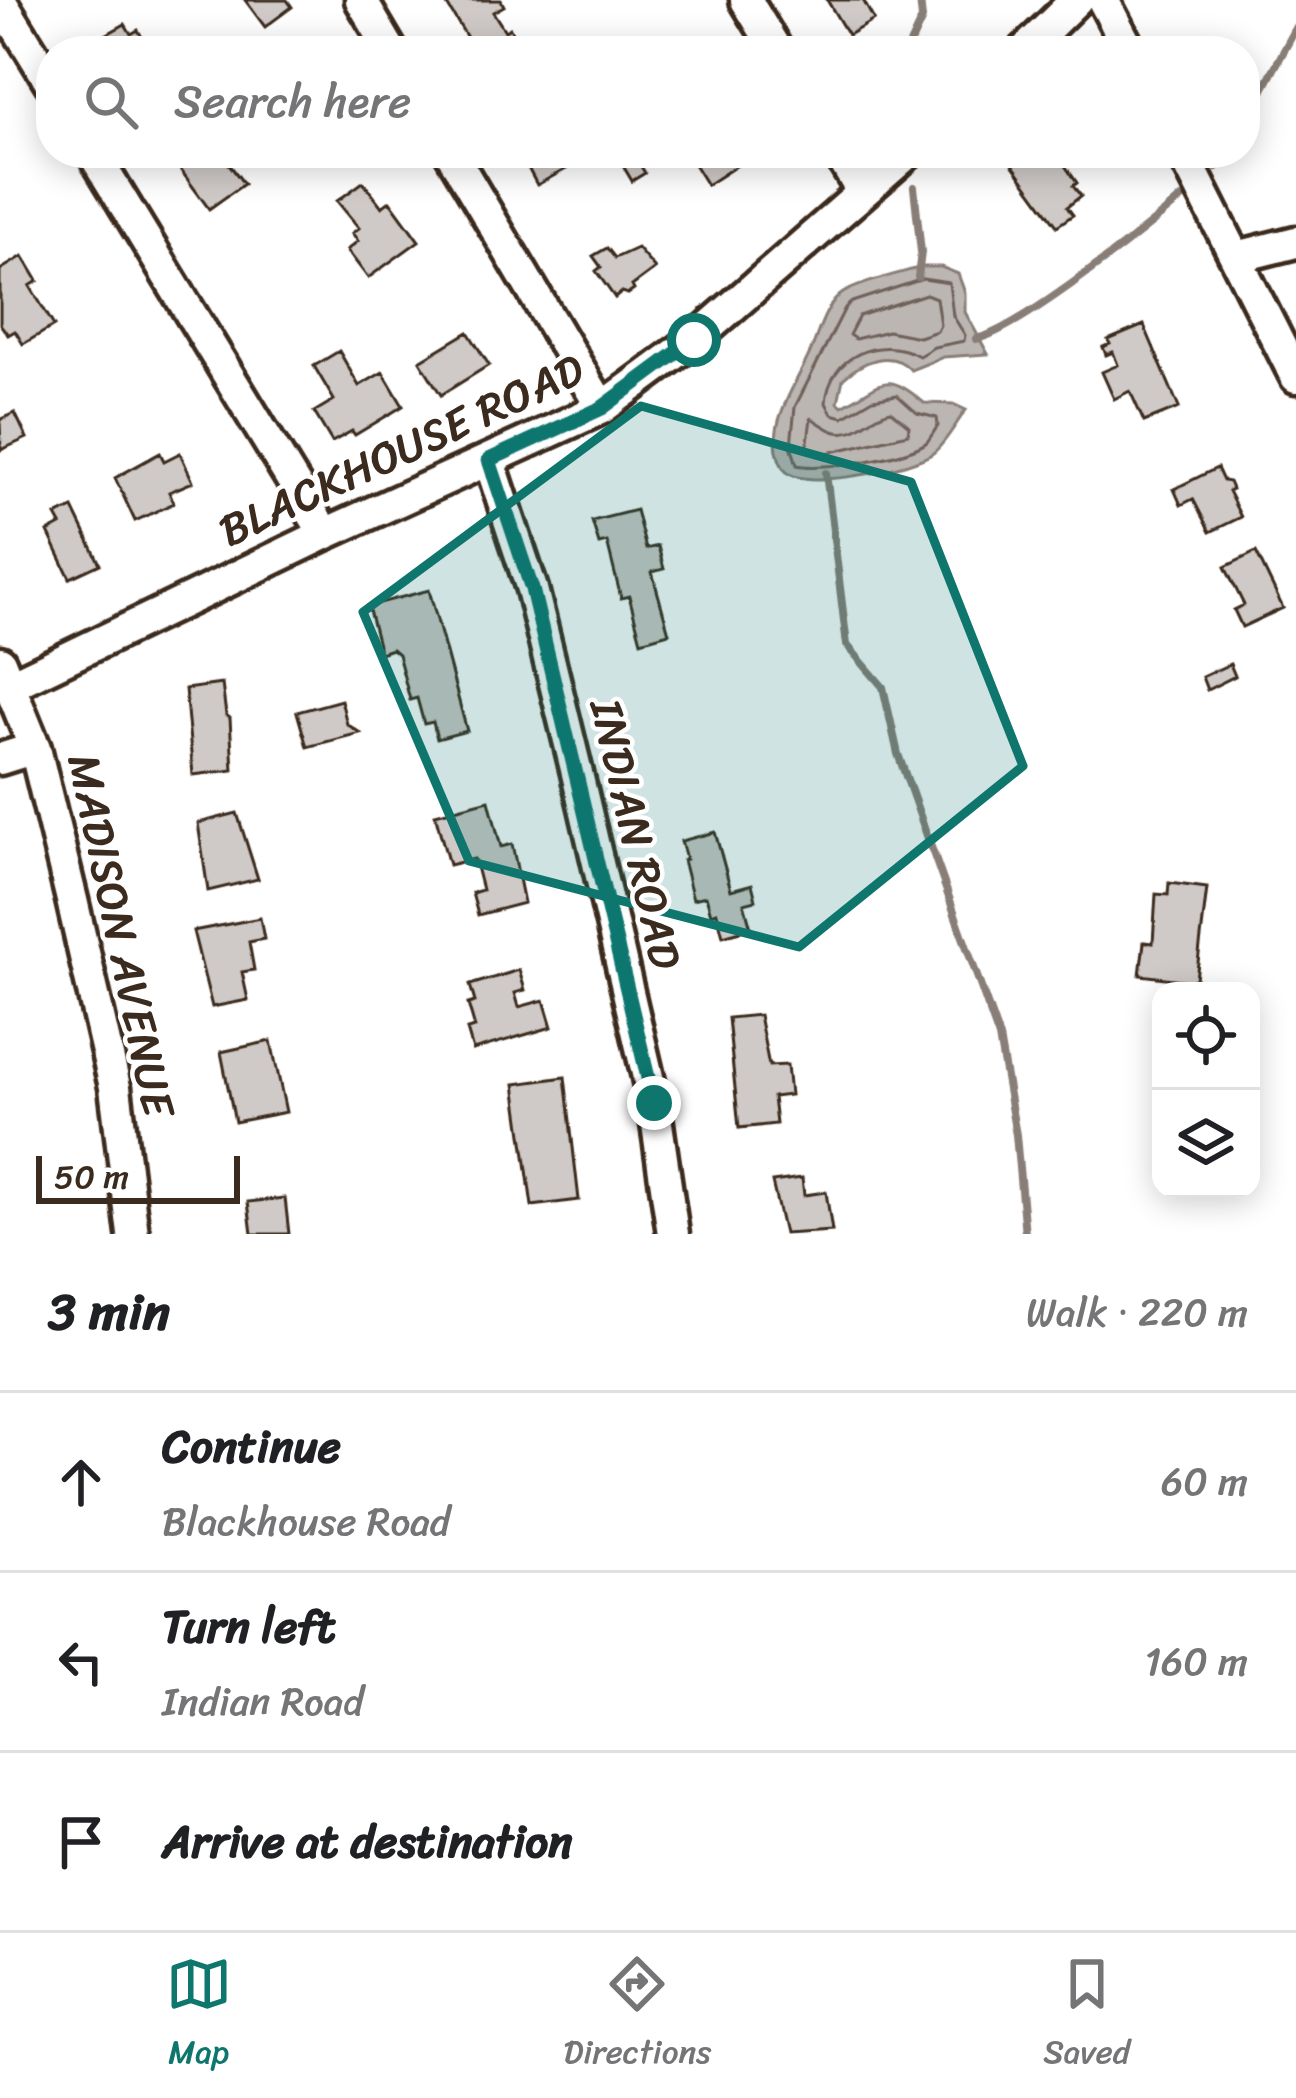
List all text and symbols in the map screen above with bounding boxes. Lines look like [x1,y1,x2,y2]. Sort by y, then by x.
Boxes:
search box [36,36,1260,168]
text: Search here [174,62,411,142]
icon: search [78,69,144,135]
route start [667,313,721,367]
street label: BLACKHOUSE ROAD [205,330,598,570]
street label: INDIAN ROAD [566,689,706,977]
street label: MADISON AVENUE [43,746,199,1127]
map controls [1152,982,1260,1198]
button: locate [1152,982,1260,1090]
route end [627,1076,681,1130]
button: layers [1152,1090,1260,1198]
text: 50 m [54,1148,129,1206]
scale bar [36,1150,240,1203]
text: 3 min [48,1267,170,1357]
text: Walk · 220 m [1026,1278,1248,1347]
text: Continue [162,1407,341,1487]
text: 60 m [1161,1447,1248,1516]
icon: ahead [48,1449,114,1515]
text: Blackhouse Road [162,1487,450,1556]
text: Turn left [162,1587,335,1667]
text: 160 m [1144,1627,1248,1696]
icon: left [48,1629,114,1695]
text: Indian Road [162,1667,364,1736]
text: Arrive at destination [162,1802,572,1882]
icon: arrive [48,1809,114,1875]
tab: Map [166,1951,232,2081]
tab: Directions [564,1951,711,2081]
tab: Saved [1043,1951,1130,2081]

